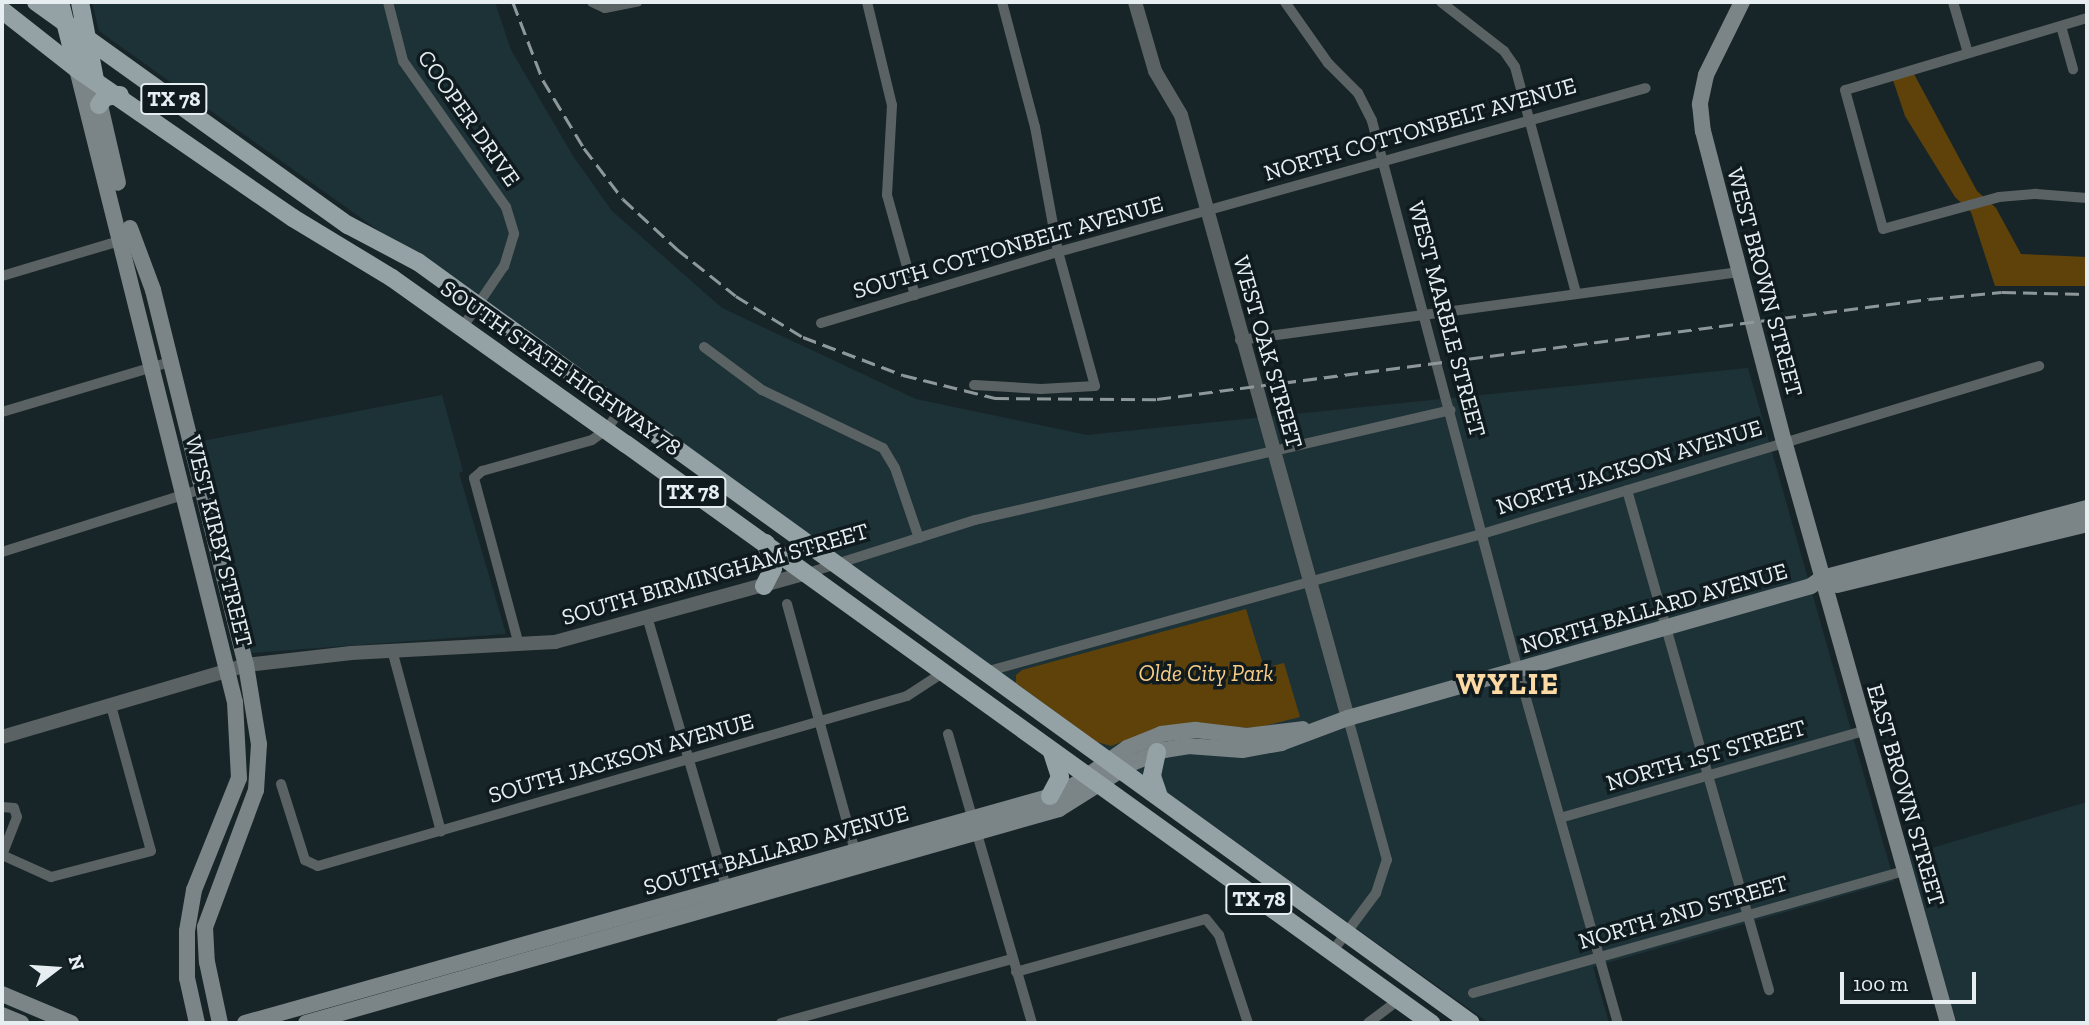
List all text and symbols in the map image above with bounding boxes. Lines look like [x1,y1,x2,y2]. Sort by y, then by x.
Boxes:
street label: COOPER DRIVE [412,45,526,191]
street label: NORTH COTTONBELT AVENUE [1260,71,1580,187]
road number: TX 78 [139,82,209,116]
street label: WEST BROWN STREET [1721,164,1809,400]
street label: SOUTH COTTONBELT AVENUE [849,189,1167,305]
street label: WEST MARBLE STREET [1402,198,1492,440]
street label: WEST OAK STREET [1227,252,1309,452]
street label: SOUTH STATE HIGHWAY 78 [435,274,687,462]
street label: NORTH JACKSON AVENUE [1492,413,1766,521]
street label: WEST KIRBY STREET [179,432,259,650]
road number: TX 78 [658,475,728,510]
street label: SOUTH BIRMINGHAM STREET [558,517,872,631]
street label: NORTH BALLARD AVENUE [1517,557,1791,659]
park label: Olde City Park [1139,659,1273,687]
district label: WYLIE [1457,666,1559,702]
street label: EAST BROWN STREET [1861,681,1951,909]
street label: SOUTH JACKSON AVENUE [485,707,757,809]
street label: NORTH 1ST STREET [1603,713,1809,797]
street label: SOUTH BALLARD AVENUE [640,799,912,901]
street label: NORTH 2ND STREET [1575,869,1791,955]
road number: TX 78 [1224,881,1294,916]
north arrow [21,934,91,1004]
text: N [63,952,90,973]
scale bar [1844,958,1980,1002]
text: 100 m [1853,971,1908,996]

